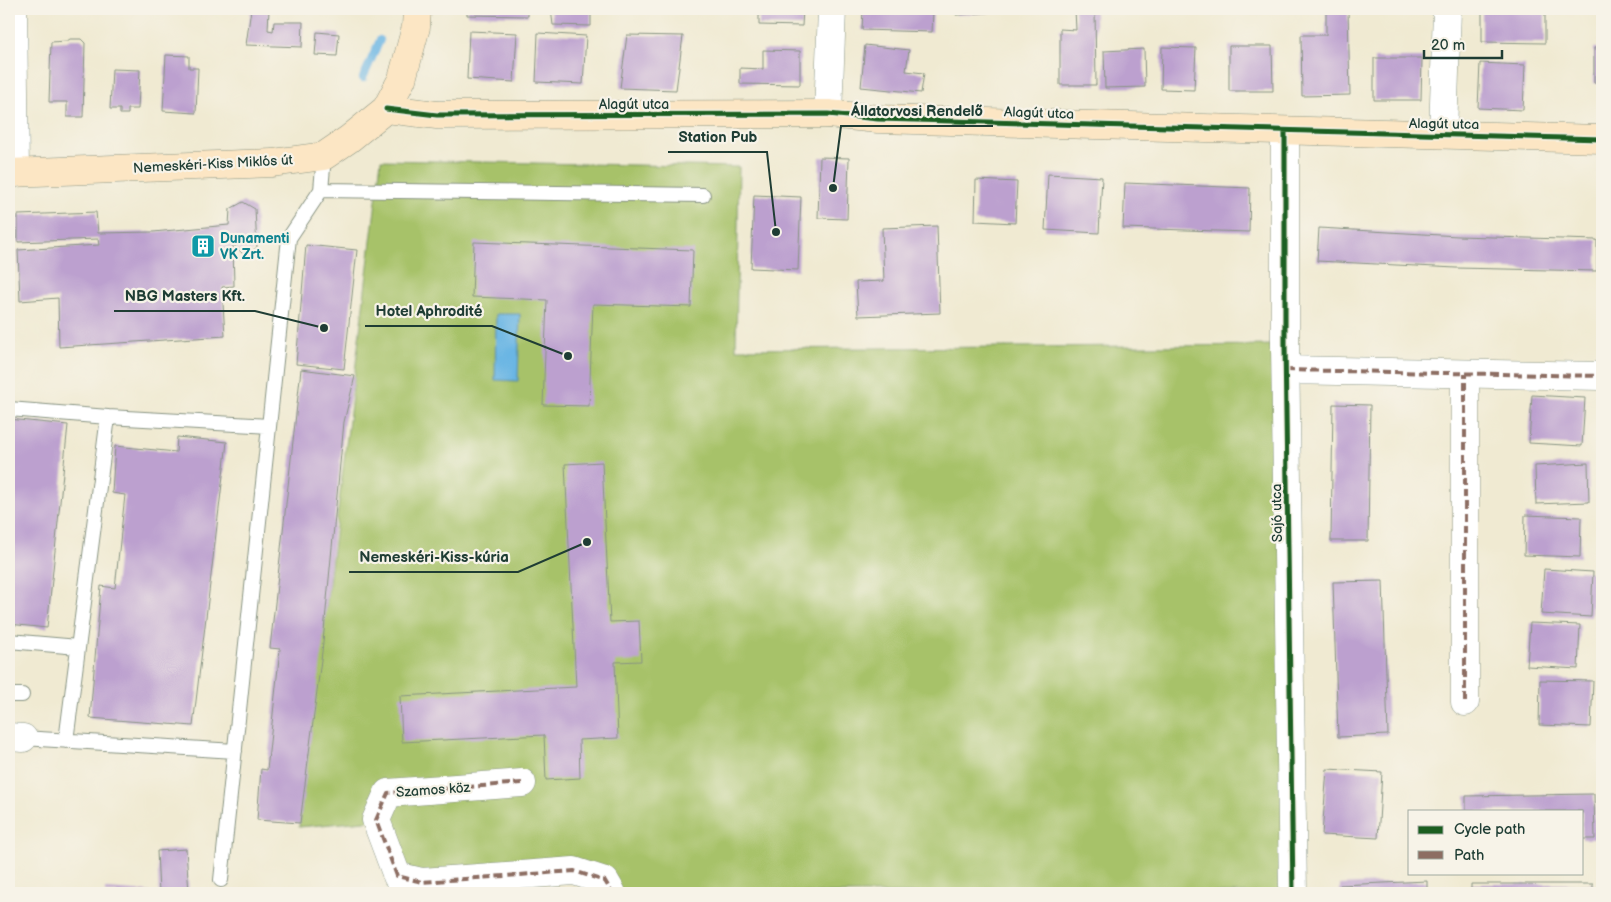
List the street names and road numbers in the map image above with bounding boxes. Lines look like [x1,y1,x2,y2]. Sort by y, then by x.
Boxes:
street label: Alagút utca [599,96,669,113]
street label: Alagút utca [1004,103,1075,123]
street label: Alagút utca [1409,115,1479,133]
street label: Nemeskéri-Kiss Miklós út [133,151,294,177]
street label: Sajó utca [1268,484,1286,542]
street label: Szamos köz [395,779,471,801]

